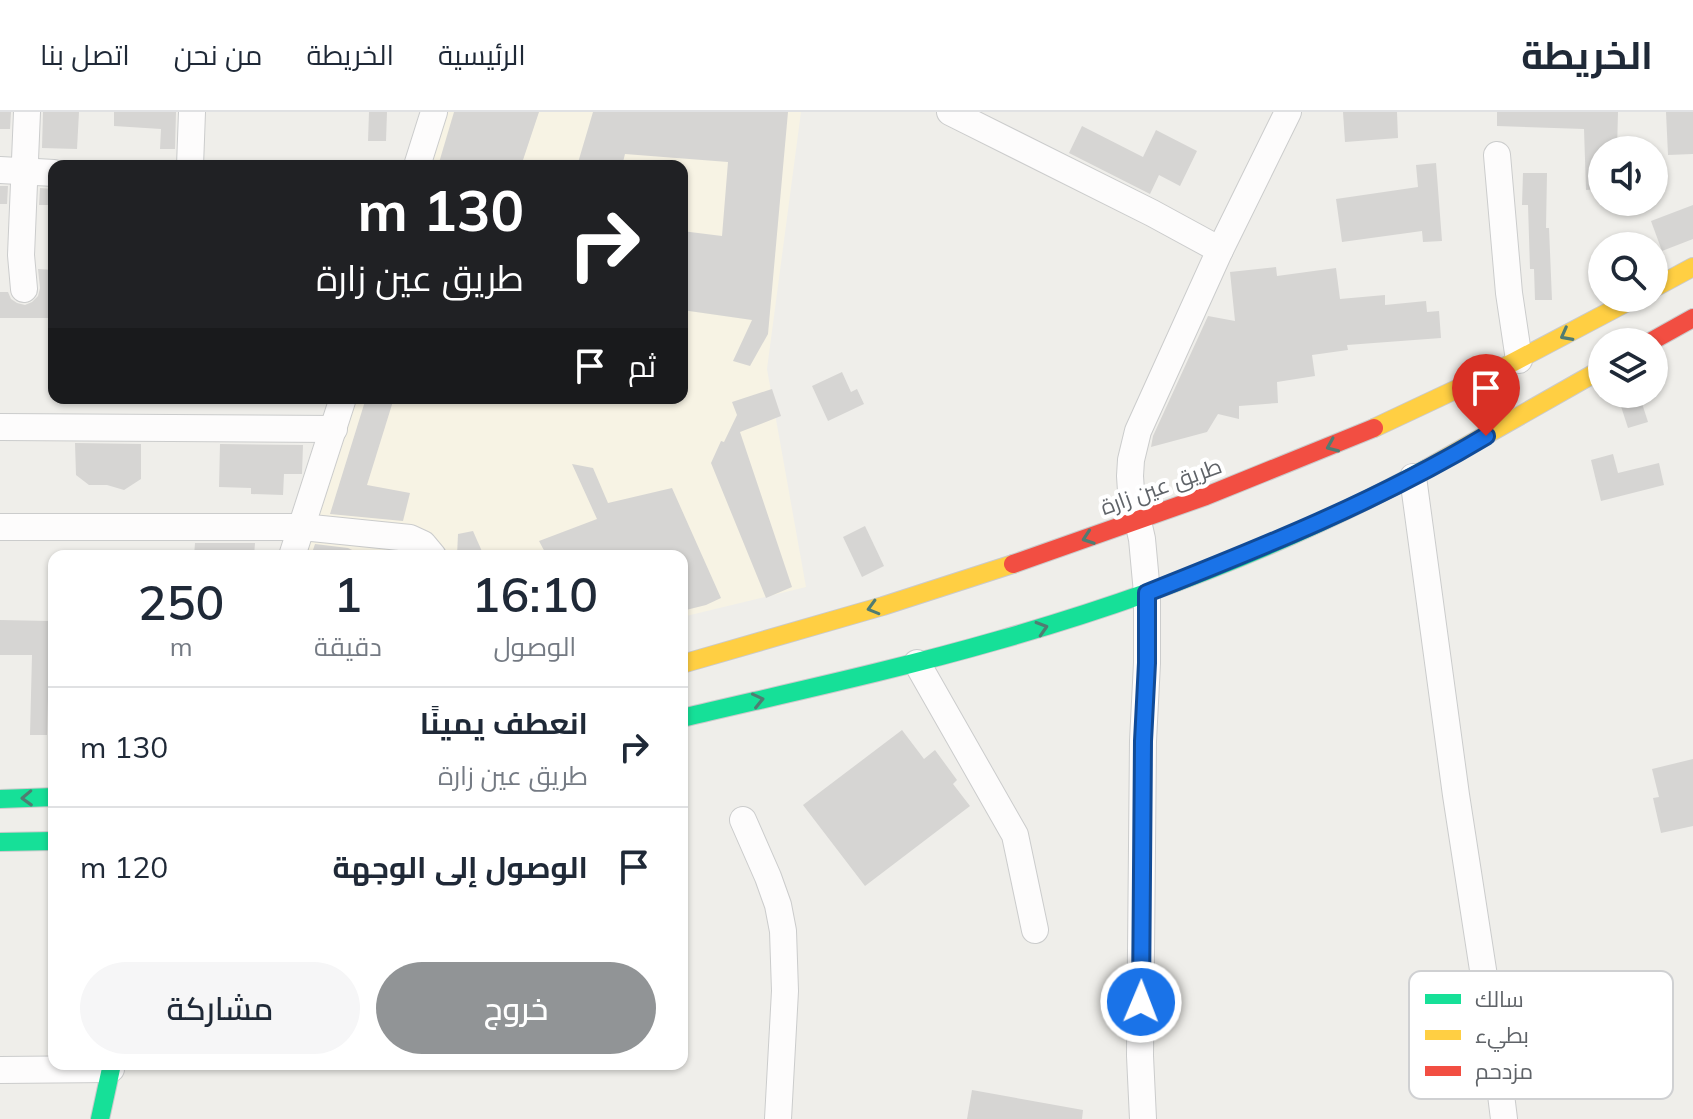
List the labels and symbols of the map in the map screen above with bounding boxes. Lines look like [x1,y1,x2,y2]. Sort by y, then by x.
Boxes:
one-way arrow [1560,326,1575,341]
pin [1452,354,1520,436]
one-way arrow [1325,437,1340,453]
street label: طريق عين زارة [1097,451,1225,521]
one-way arrow [1082,529,1096,545]
one-way arrow [866,599,880,615]
one-way arrow [1034,621,1048,637]
one-way arrow [751,693,764,710]
one-way arrow [20,790,33,807]
position arrow [1099,960,1183,1044]
legend [1409,971,1673,1099]
text: سالك [1475,985,1524,1013]
text: بطيء [1475,1021,1529,1052]
text: مزدحم [1475,1057,1533,1087]

